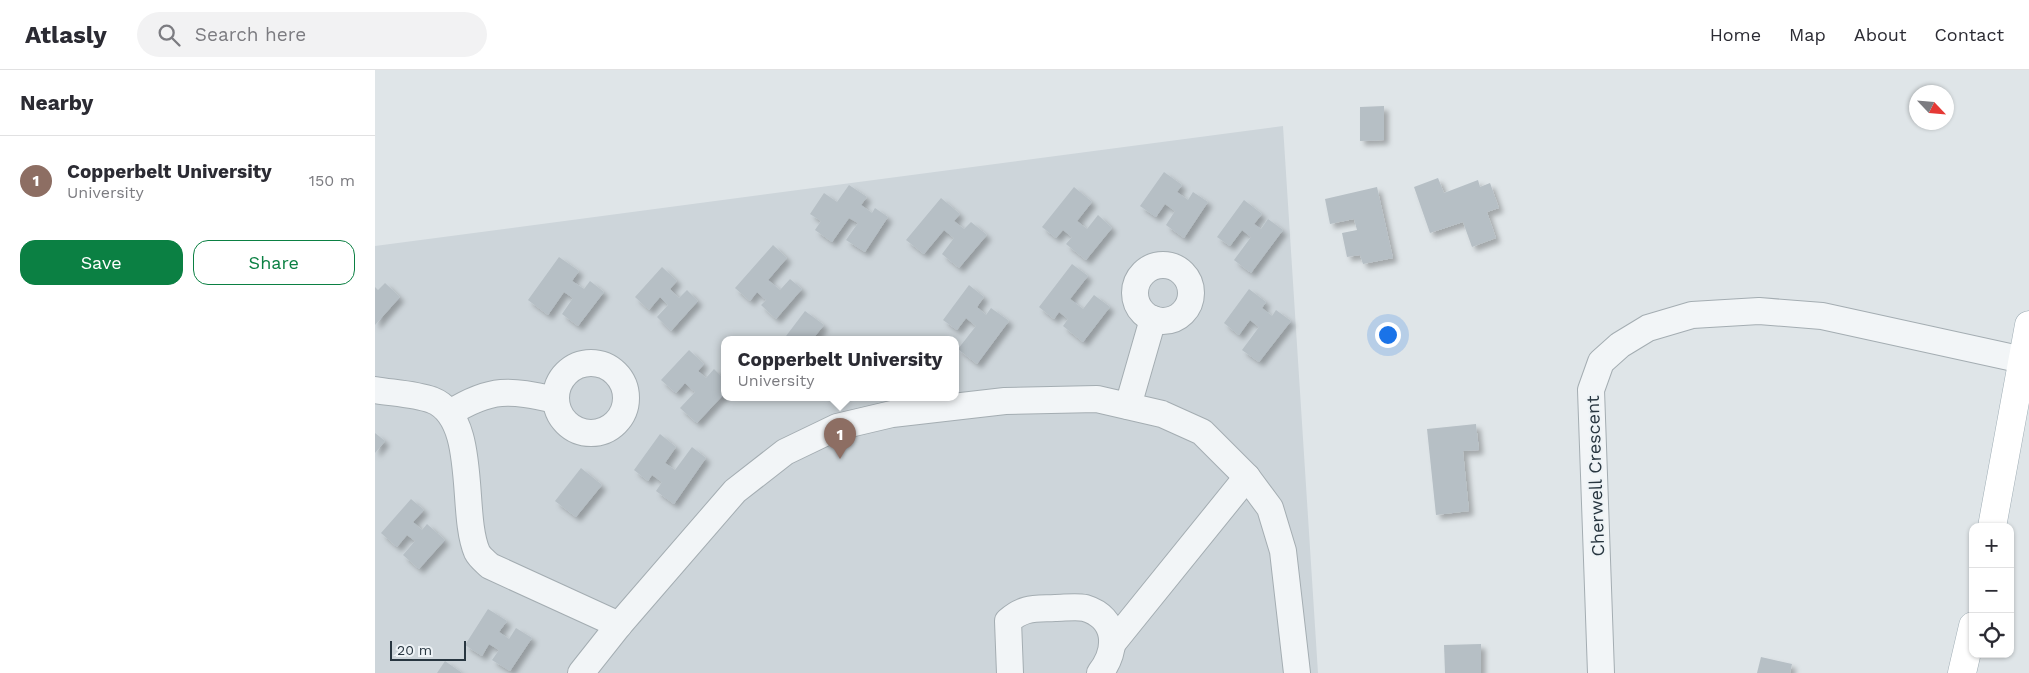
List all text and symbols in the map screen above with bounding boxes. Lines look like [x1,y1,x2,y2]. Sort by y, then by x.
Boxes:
search box [137,12,487,57]
text: Atlasly [25,21,107,49]
icon: search [155,21,183,49]
text: Search here [195,23,306,46]
text: Home [1710,24,1761,45]
text: Map [1789,24,1826,45]
text: About [1854,24,1906,45]
text: Contact [1934,24,2004,45]
north arrow [1909,85,1954,130]
text: Nearby [20,90,93,115]
text: Copperbelt University [67,160,272,183]
text: 1 [33,171,39,190]
text: 150 m [309,171,355,190]
text: University [67,183,144,202]
button: Save [20,240,183,285]
button: Share [193,240,355,285]
your location [1375,322,1401,348]
popup [721,336,959,401]
text: Copperbelt University [738,348,942,371]
text: University [738,371,814,390]
street label: Cherwell Crescent [1582,395,1608,557]
pin: 1 [824,418,856,459]
map controls [1969,523,2014,658]
button: + [1969,523,2014,568]
button: − [1969,568,2014,613]
button: locate [1969,613,2014,658]
scale bar [390,638,466,661]
text: 20 m [397,642,432,658]

